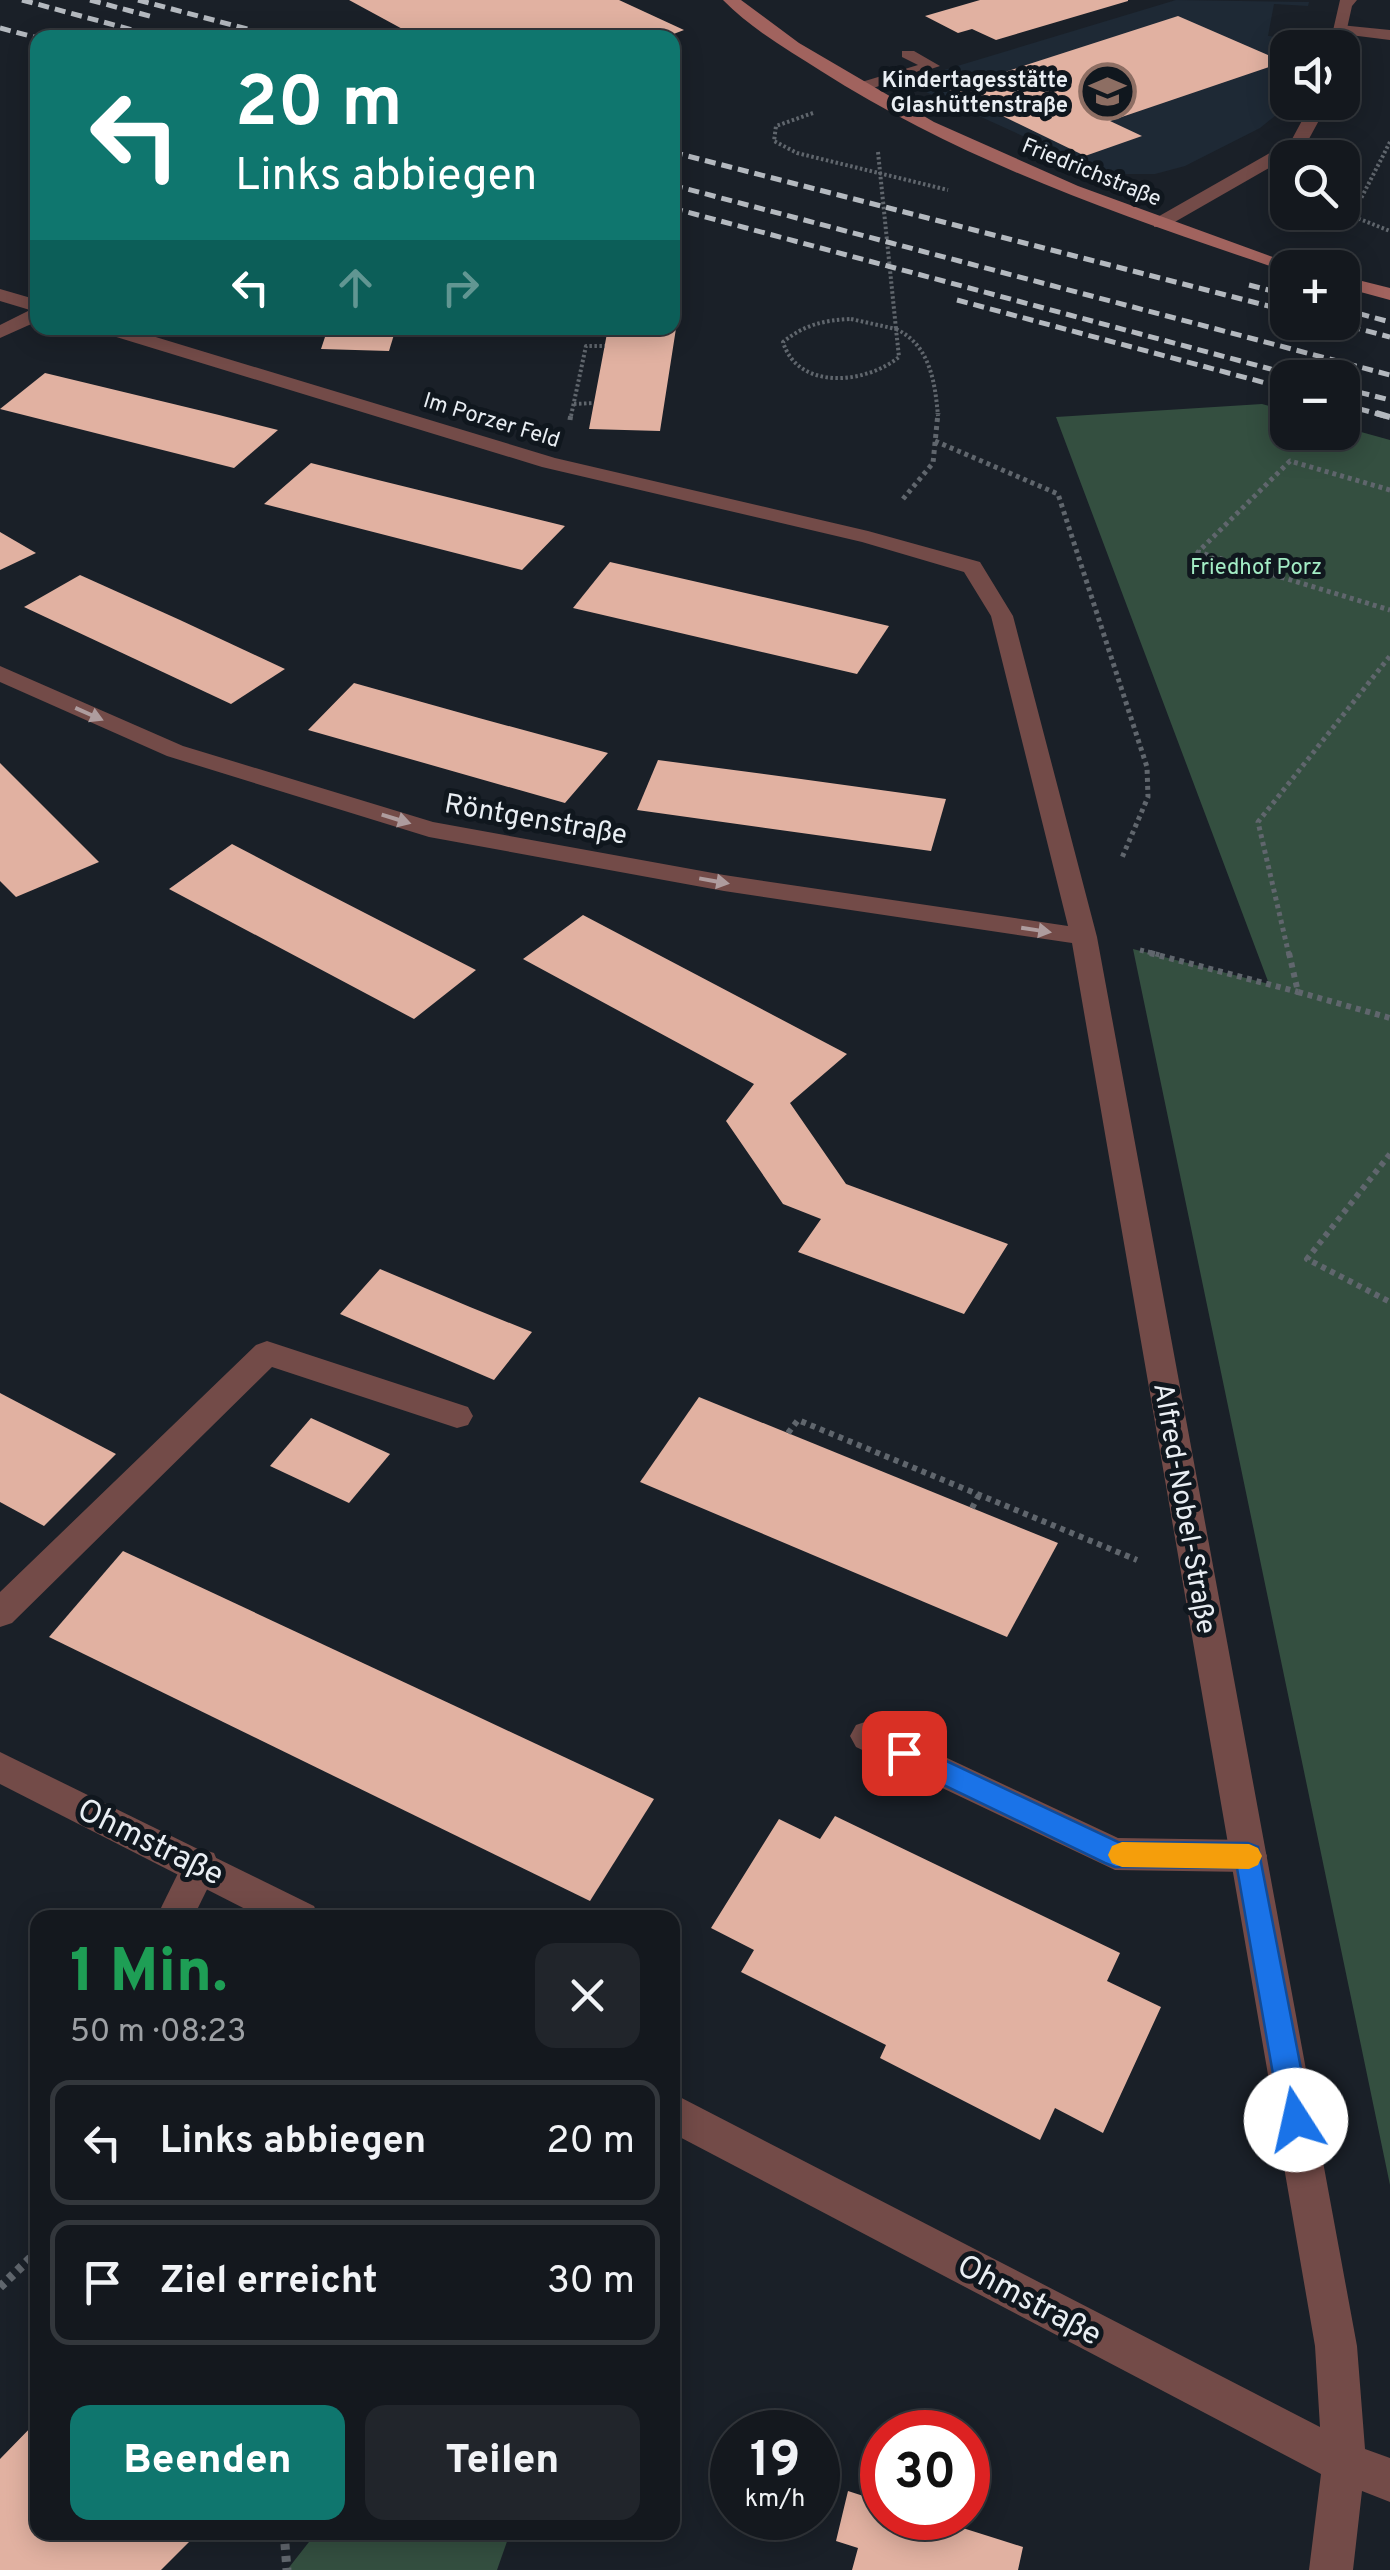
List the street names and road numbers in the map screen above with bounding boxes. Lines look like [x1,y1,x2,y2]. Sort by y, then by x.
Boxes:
street label: Friedrichstraße [1017,133,1165,214]
street label: Im Porzer Feld [420,388,563,455]
street label: Röntgenstraße [441,787,630,855]
street label: Alfred-Nobel-Straße [1143,1380,1223,1637]
street label: Ohmstraße [70,1791,229,1896]
street label: Ohmstraße [949,2247,1108,2356]

